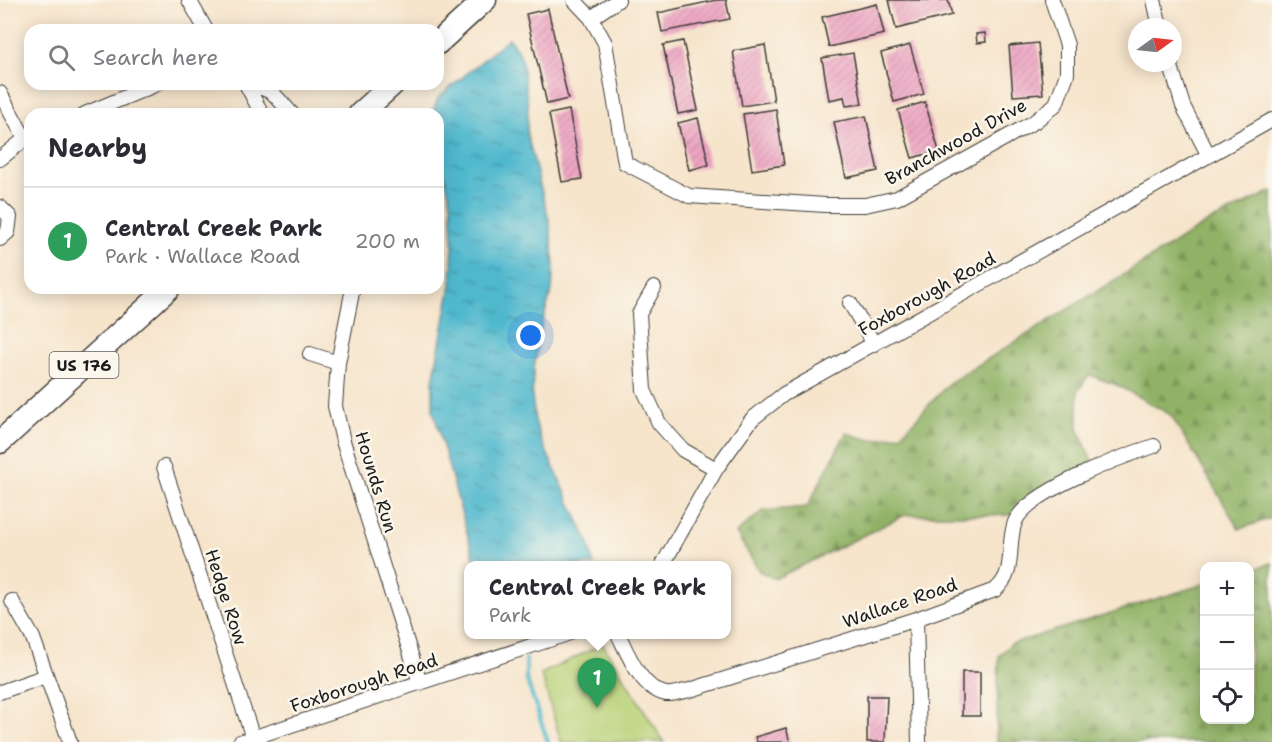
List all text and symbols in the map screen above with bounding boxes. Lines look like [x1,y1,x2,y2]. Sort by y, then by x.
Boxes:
north arrow [1128,18,1182,72]
search box [24,24,444,90]
icon: search [45,41,78,74]
text: Search here [93,43,219,72]
street label: Branchwood Drive [881,93,1031,191]
text: Nearby [48,130,147,165]
text: Central Creek Park [105,214,323,243]
text: 1 [63,228,72,254]
text: 200 m [355,228,420,254]
text: Park · Wallace Road [105,243,300,269]
street label: Foxborough Road [854,246,1000,342]
your location [516,321,545,350]
road number: US 176 [50,352,118,378]
street label: Hounds Run [349,428,403,536]
street label: Hedge Row [199,546,253,648]
popup [464,561,731,639]
map controls [1200,562,1254,724]
button: + [1200,562,1254,616]
street label: Wallace Road [839,572,961,634]
text: Central Creek Park [489,573,706,602]
text: Park [489,602,532,628]
button: − [1200,616,1254,670]
street label: Foxborough Road [287,648,441,718]
pin: 1 [578,658,616,708]
button: locate [1200,670,1254,724]

